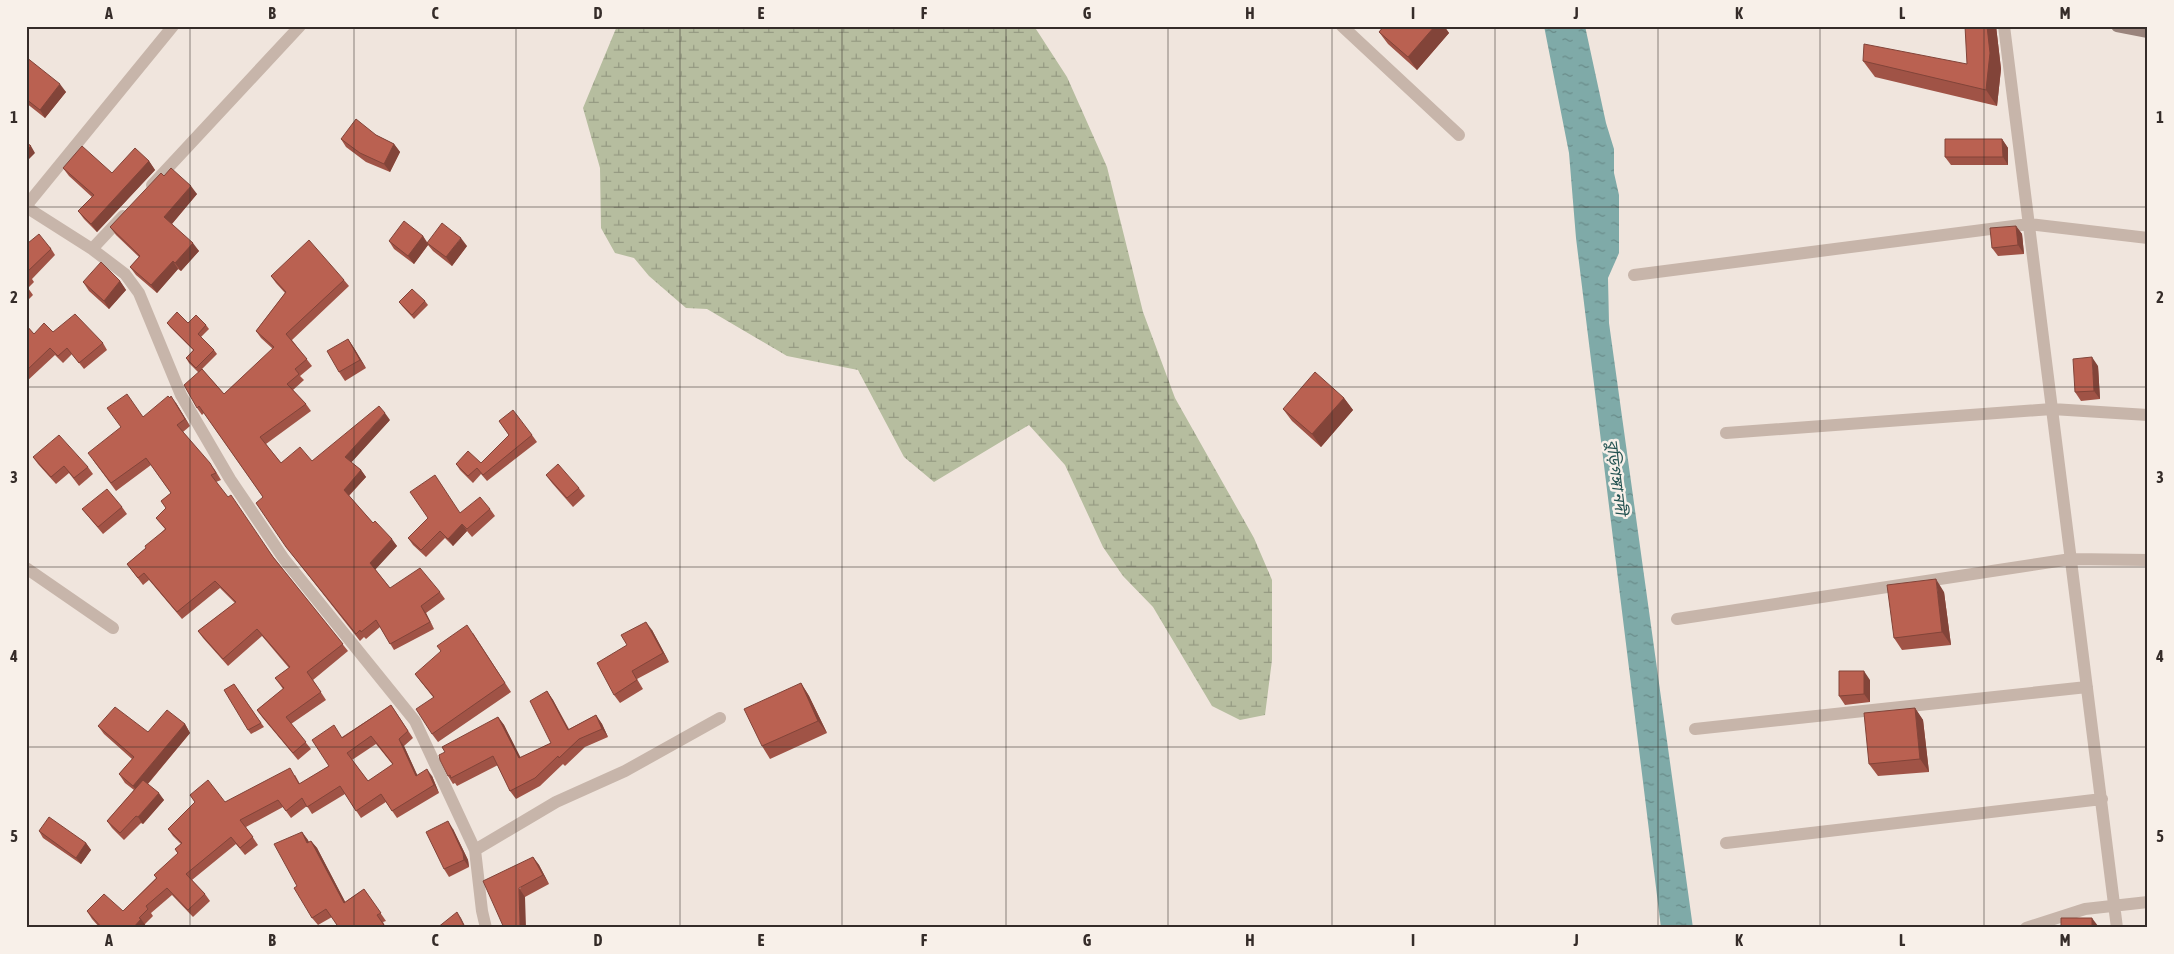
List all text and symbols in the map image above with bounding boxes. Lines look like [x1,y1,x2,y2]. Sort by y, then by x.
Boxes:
text: A [104,4,113,22]
text: B [268,4,276,22]
text: C [431,4,439,22]
text: D [594,4,603,22]
text: E [758,4,765,22]
text: F [921,4,928,22]
text: G [1083,4,1092,22]
text: H [1245,4,1255,22]
text: I [1411,4,1415,22]
text: J [1572,4,1579,22]
text: K [1735,4,1743,22]
text: L [1899,4,1906,22]
text: M [2060,4,2070,22]
text: 1 [10,108,18,126]
text: 1 [2156,108,2164,126]
text: 2 [10,288,18,306]
text: 2 [2156,288,2164,306]
water label: বুড়িগঙ্গা নদী [1602,438,1631,519]
text: 3 [10,468,18,486]
text: 3 [2156,468,2164,486]
text: 4 [9,647,18,665]
text: 4 [2155,647,2164,665]
text: 5 [10,827,18,845]
text: 5 [2156,827,2164,845]
text: A [104,931,113,949]
text: B [268,931,276,949]
text: C [431,931,439,949]
text: D [594,931,603,949]
text: E [758,931,765,949]
text: F [921,931,928,949]
text: G [1083,931,1092,949]
text: H [1245,931,1255,949]
text: I [1411,931,1415,949]
text: J [1572,931,1579,949]
text: K [1735,931,1743,949]
text: L [1899,931,1906,949]
text: M [2060,931,2070,949]

